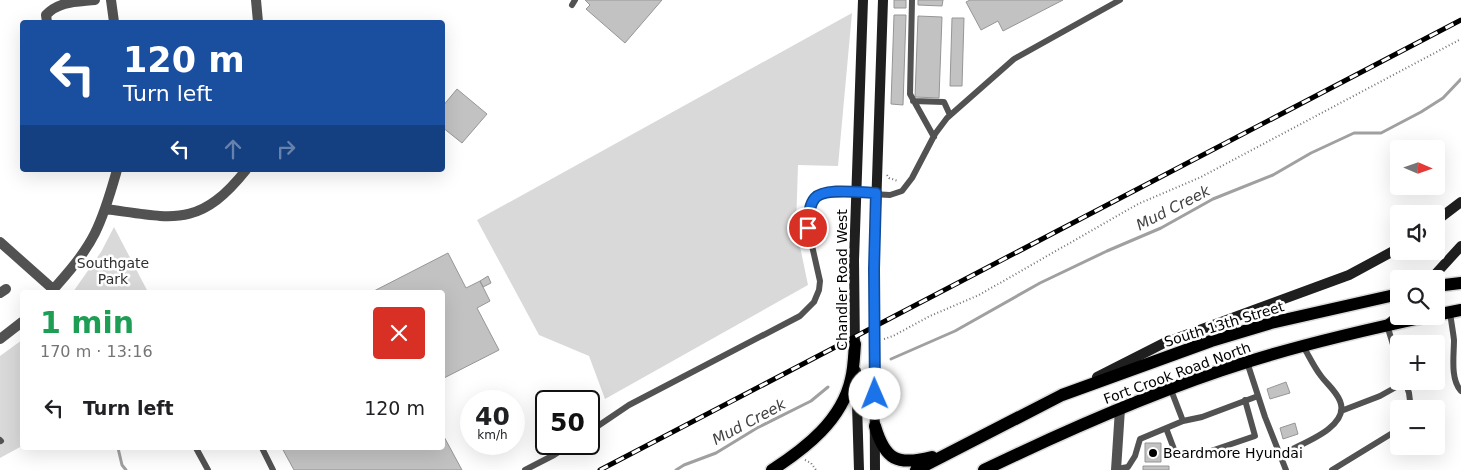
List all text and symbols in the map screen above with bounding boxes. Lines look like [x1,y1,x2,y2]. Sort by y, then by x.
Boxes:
icon: left [40,40,105,105]
text: 120 m [123,40,245,80]
text: Turn left [123,81,212,106]
icon: left [166,135,194,163]
icon: ahead [219,135,247,163]
icon: right [272,135,300,163]
north arrow [1390,140,1445,195]
map controls [1390,140,1445,455]
water label: Mud Creek [1133,181,1214,234]
button: sound [1390,205,1445,260]
pin [787,207,829,249]
street label: Chandler Road West [834,209,850,351]
icon: arrive [794,214,822,242]
park label: Southgate Park [77,255,149,287]
button: search [1390,270,1445,325]
street label: South 13th Street [1162,298,1286,350]
text: 1 min [40,305,134,340]
button: close [373,307,425,359]
button: + [1390,335,1445,390]
street label: Fort Crook Road North [1101,339,1253,407]
text: 170 m · 13:16 [40,342,153,361]
position arrow [848,367,900,419]
speed limit sign: 50 [535,390,600,455]
icon: left [40,394,68,422]
water label: Mud Creek [709,395,790,449]
text: Turn left [83,397,174,419]
text: 120 m [364,397,425,419]
button: − [1390,400,1445,455]
text: 40 [475,402,510,431]
text: km/h [477,428,508,442]
place label: Beardmore Hyundai [1163,445,1303,461]
marker: Beardmore Hyundai [1147,447,1159,459]

